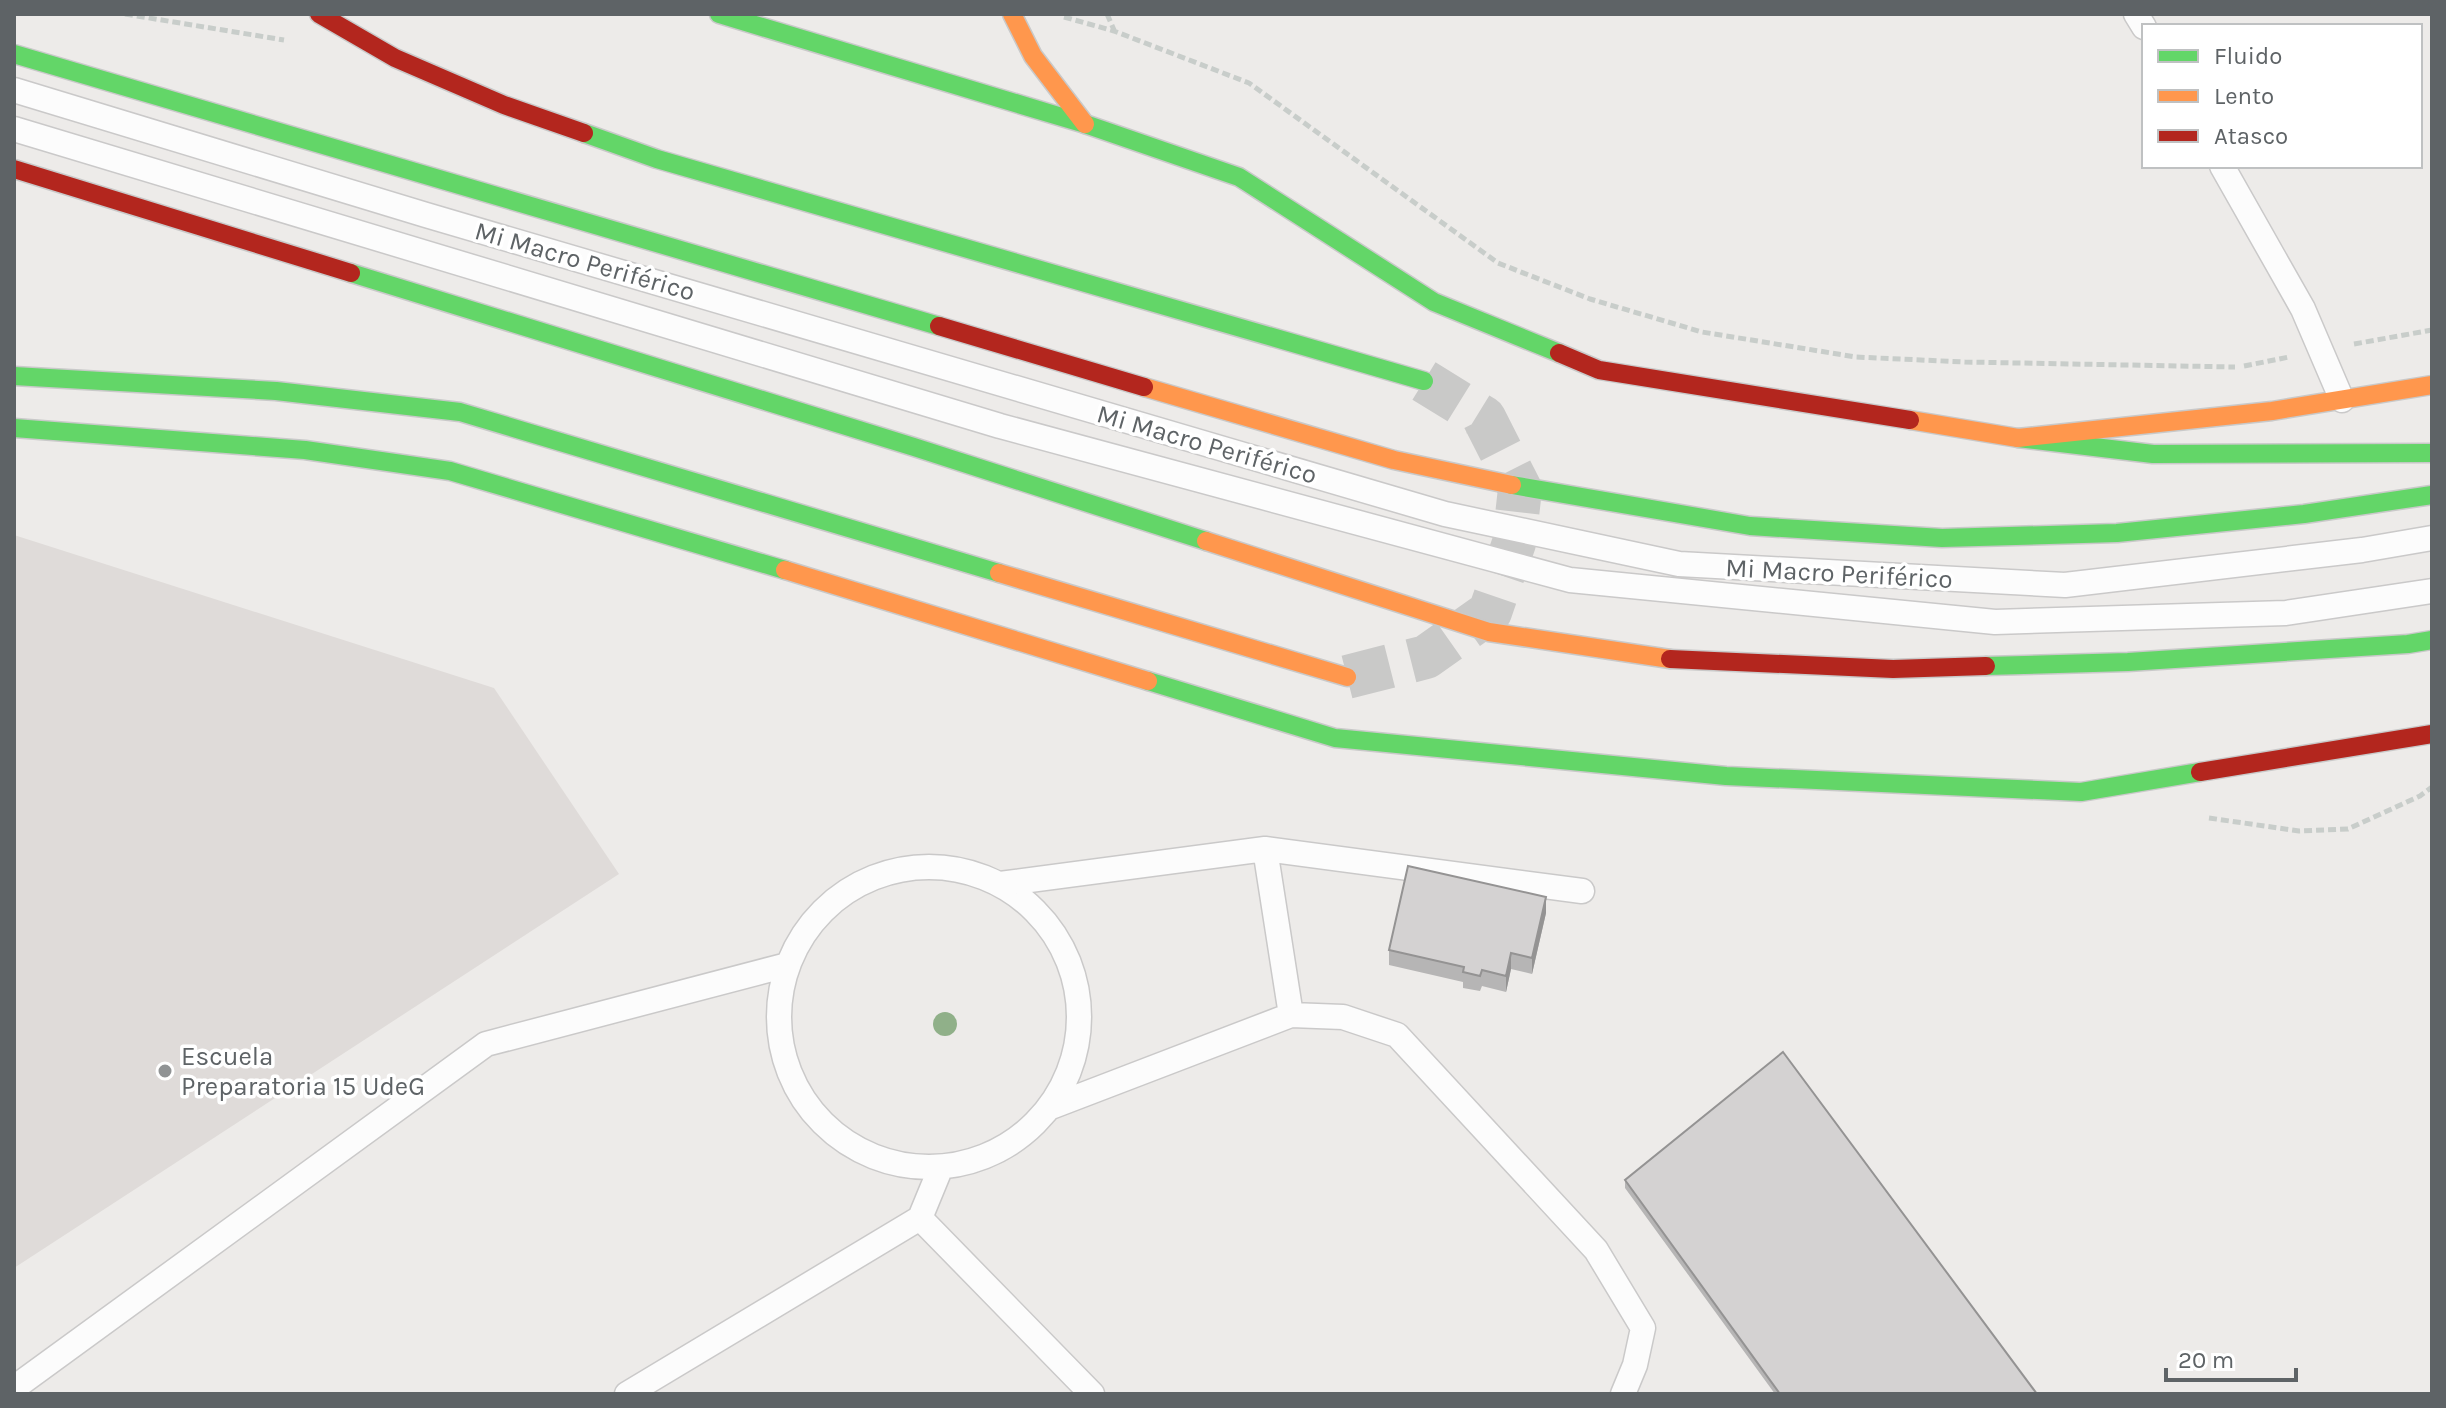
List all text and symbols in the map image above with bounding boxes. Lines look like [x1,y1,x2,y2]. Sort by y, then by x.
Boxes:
legend [2142,24,2422,168]
text: Fluido [2214,42,2282,70]
text: Lento [2214,82,2274,110]
text: Atasco [2214,122,2288,150]
street label: Mi Macro Periférico [471,215,698,308]
street label: Mi Macro Periférico [1093,398,1320,491]
street label: Mi Macro Periférico [1725,552,1953,595]
place label: Escuela Preparatoria 15 UdeG [181,1041,425,1102]
marker: Escuela Preparatoria 15 UdeG [156,1062,174,1080]
scale bar [2166,1332,2296,1382]
text: 20 m [2178,1346,2234,1374]

